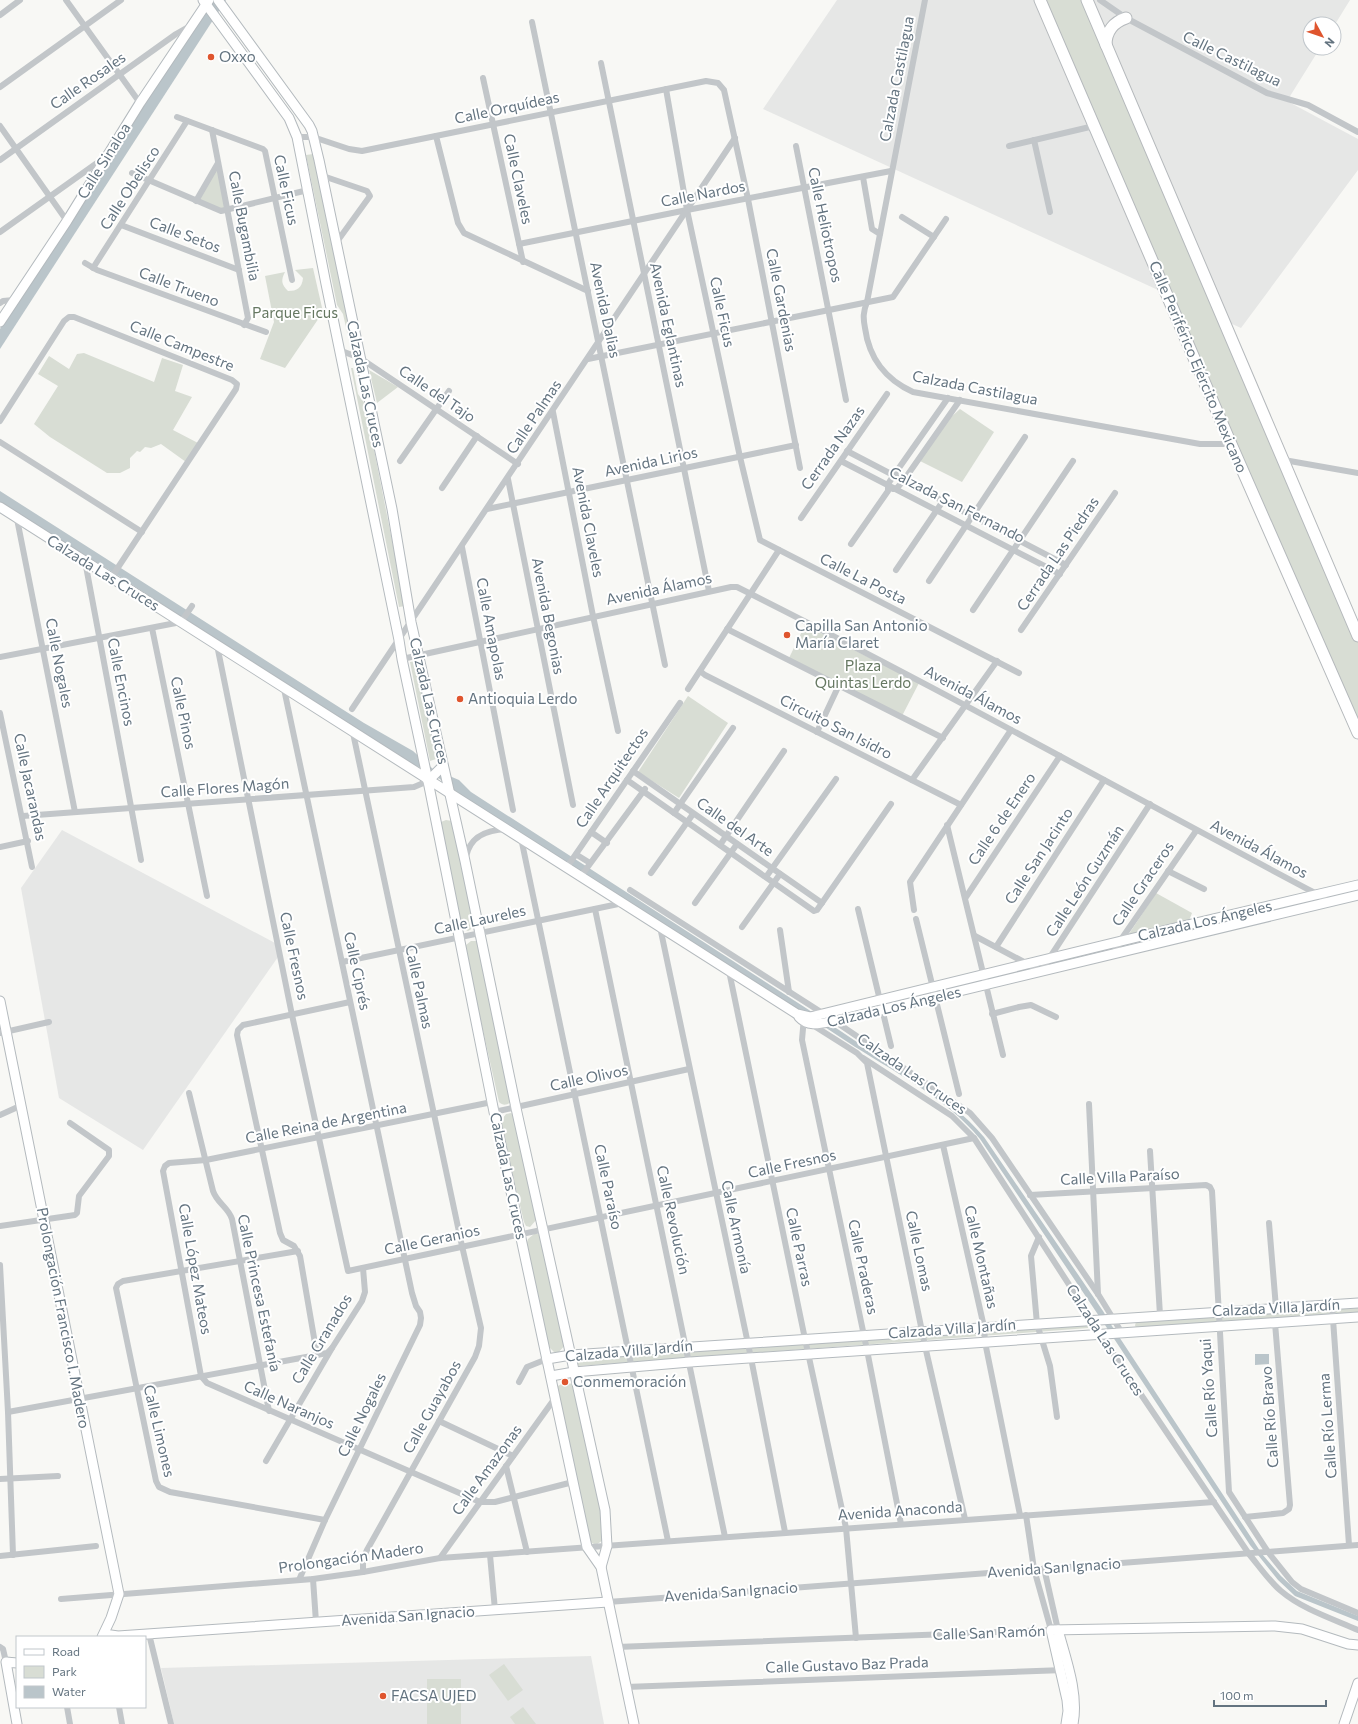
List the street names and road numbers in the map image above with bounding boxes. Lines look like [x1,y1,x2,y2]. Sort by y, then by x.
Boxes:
street label: Calzada Castilagua [875,14,917,143]
street label: Calle Castilagua [1180,26,1285,90]
street label: Calle Rosales [46,47,129,113]
street label: Calle Orquídeas [453,87,561,127]
street label: Calle Sinaloa [73,119,134,202]
street label: Calle Claveles [501,132,537,226]
street label: Calle Obelisco [95,142,163,233]
street label: Calle Ficus [271,153,303,227]
street label: Calle Heliotropos [805,165,847,284]
street label: Calle Bugambilia [225,169,264,282]
street label: Calle Nardos [659,176,747,210]
street label: Calle Setos [147,212,224,256]
street label: Calle Gardenias [763,247,801,353]
street label: Calle Periférico Ejército Mexicano [1146,258,1252,475]
street label: Avenida Dalias [587,260,625,360]
street label: Avenida Eglantinas [647,261,691,389]
street label: Calle Trueno [137,262,222,310]
street label: Calle Ficus [707,275,739,349]
street label: Calle Campestre [127,316,237,374]
street label: Calzada Las Cruces [344,319,388,449]
street label: Calle del Tajo [396,361,479,425]
street label: Calzada Castilagua [911,366,1040,408]
street label: Calle Palmas [502,376,565,457]
street label: Cerrada Nazas [797,402,868,493]
street label: Avenida Lirios [603,442,699,480]
street label: Calzada San Fernando [887,462,1028,546]
street label: Avenida Claveles [569,465,609,579]
street label: Cerrada Las Piedras [1012,493,1102,614]
street label: Calzada Las Cruces [44,530,163,614]
street label: Calle La Posta [817,549,910,608]
street label: Avenida Begonias [529,556,569,676]
street label: Avenida Álamos [604,567,713,608]
street label: Calle Amapolas [473,576,511,682]
street label: Calle Nogales [42,616,78,709]
street label: Calle Encinos [105,636,139,728]
street label: Calzada Las Cruces [407,636,453,766]
street label: Avenida Álamos [922,660,1026,727]
street label: Calle Pinos [167,675,201,751]
street label: Circuito San Isidro [777,690,896,762]
street label: Calle Arquitectos [571,724,651,831]
street label: Calle Jacarandas [11,731,51,842]
street label: Calle 6 de Enero [963,769,1039,868]
street label: Calle Flores Magón [160,774,290,800]
street label: Calle del Arte [694,793,778,859]
street label: Calle San Jacinto [1000,804,1076,907]
street label: Avenida Álamos [1208,814,1312,881]
street label: Calle León Guzmán [1041,821,1127,940]
street label: Calle Graceros [1107,838,1177,929]
street label: Calzada Los Ángeles [1136,895,1274,944]
street label: Calle Laureles [432,900,528,938]
street label: Calle Fresnos [277,910,313,1002]
street label: Calle Ciprés [341,930,375,1012]
street label: Calle Palmas [402,943,438,1031]
street label: Calzada Los Ángeles [825,981,963,1030]
street label: Calzada Las Cruces [854,1029,971,1118]
street label: Calle Olivos [548,1060,630,1094]
street label: Calle Reina de Argentina [244,1098,408,1146]
street label: Calzada Las Cruces [487,1111,531,1241]
street label: Calle Paraíso [591,1142,627,1231]
street label: Calle Fresnos [746,1145,838,1181]
street label: Calle Revolución [654,1164,694,1276]
street label: Calle Villa Paraíso [1060,1164,1180,1188]
street label: Calle Armonía [718,1178,756,1275]
street label: Calle López Mateos [176,1202,216,1336]
street label: Calle Montañas [961,1203,1003,1310]
street label: Prolongación Francisco I. Madero [34,1206,94,1430]
street label: Calle Parras [783,1206,817,1288]
street label: Calle Lomas [903,1209,937,1293]
street label: Calle Princesa Estefanía [234,1212,285,1373]
street label: Calle Praderas [845,1218,883,1316]
street label: Calle Geranios [382,1220,481,1258]
street label: Calzada Las Cruces [1063,1280,1149,1399]
street label: Calle Granados [287,1290,355,1387]
street label: Calzada Villa Jardín [1211,1295,1340,1319]
street label: Calzada Villa Jardín [887,1315,1016,1341]
street label: Calzada Villa Jardín [564,1335,694,1365]
street label: Calle Río Yaqui [1196,1338,1220,1438]
street label: Calle Guayabos [398,1357,464,1456]
street label: Calle Río Bravo [1256,1366,1282,1469]
street label: Calle Nogales [333,1369,389,1460]
street label: Calle Río Lerma [1314,1373,1340,1479]
street label: Calle Naranjos [241,1376,338,1432]
street label: Calle Limones [141,1383,179,1479]
street label: Calle Amazonas [447,1421,525,1518]
street label: Avenida Anaconda [837,1497,963,1523]
street label: Prolongación Madero [277,1538,425,1576]
street label: Avenida San Ignacio [986,1553,1121,1581]
street label: Avenida San Ignacio [663,1577,798,1605]
street label: Avenida San Ignacio [340,1601,475,1629]
street label: Calle San Ramón [932,1621,1046,1643]
street label: Calle Gustavo Baz Prada [765,1652,929,1676]

